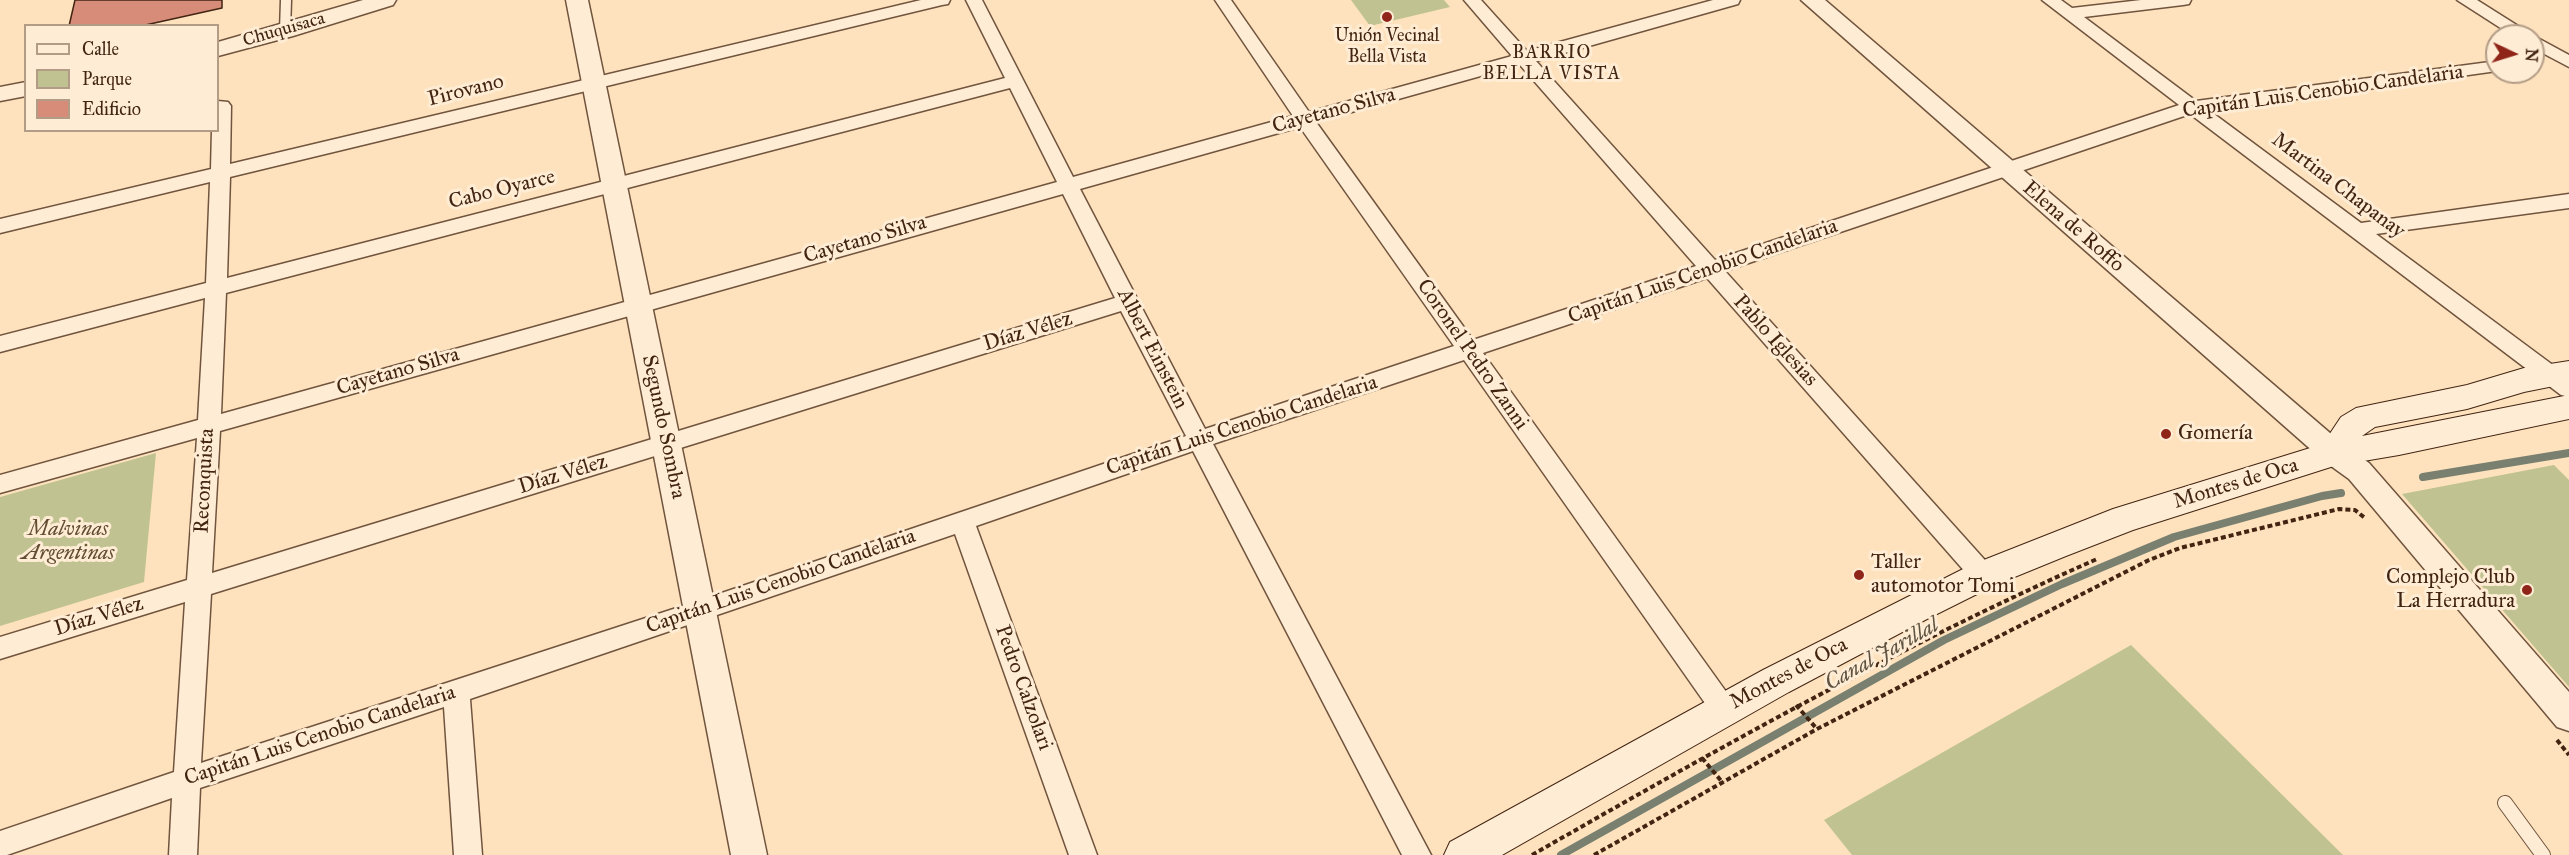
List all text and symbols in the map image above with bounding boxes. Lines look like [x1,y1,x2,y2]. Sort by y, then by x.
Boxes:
street label: Chuquisaca [241,8,327,52]
marker: Unión Vecinal Bella Vista [1380,10,1394,24]
legend [24,24,219,132]
north arrow [2485,24,2545,84]
place label: Unión Vecinal Bella Vista [1335,26,1439,68]
text: Calle [82,38,119,60]
district label: BARRIO BELLA VISTA [1483,43,1621,86]
text: N [2522,48,2541,63]
street label: Capitán Luis Cenobio Candelaria [2181,60,2465,124]
text: Parque [82,68,132,90]
street label: Pirovano [426,69,506,113]
street label: Cayetano Silva [1270,82,1398,140]
text: Edificio [82,98,141,120]
street label: Martina Chapanay [2266,128,2410,244]
street label: Cabo Oyarce [446,165,558,215]
street label: Elena de Roffo [2017,176,2129,278]
street label: Cayetano Silva [801,210,929,270]
street label: Capitán Luis Cenobio Candelaria [1565,214,1841,330]
street label: Coronel Pedro Zanni [1411,275,1533,435]
street label: Albert Einstein [1111,285,1193,413]
street label: Pablo Iglesias [1727,290,1823,392]
street label: Díaz Vélez [981,307,1075,357]
street label: Cayetano Silva [334,342,462,402]
street label: Segundo Sombra [635,353,691,501]
street label: Capitán Luis Cenobio Candelaria [1103,370,1381,482]
place label: Gomería [2178,421,2253,447]
marker: Gomería [2159,427,2173,441]
street label: Reconquista [190,428,220,534]
street label: Díaz Vélez [516,450,610,500]
street label: Montes de Oca [2170,453,2302,515]
park label: Malvinas Argentinas [22,517,114,567]
street label: Capitán Luis Cenobio Candelaria [643,524,919,640]
place label: Taller automotor Tomi [1871,550,2015,600]
place label: Complejo Club La Herradura [2386,565,2515,615]
marker: Taller automotor Tomi [1852,568,1866,582]
marker: Complejo Club La Herradura [2520,583,2534,597]
street label: Díaz Vélez [52,592,146,642]
water label: Canal Jarillal [1820,613,1944,697]
street label: Pedro Calzolari [989,622,1057,754]
street label: Montes de Oca [1726,633,1852,715]
street label: Capitán Luis Cenobio Candelaria [181,680,459,792]

